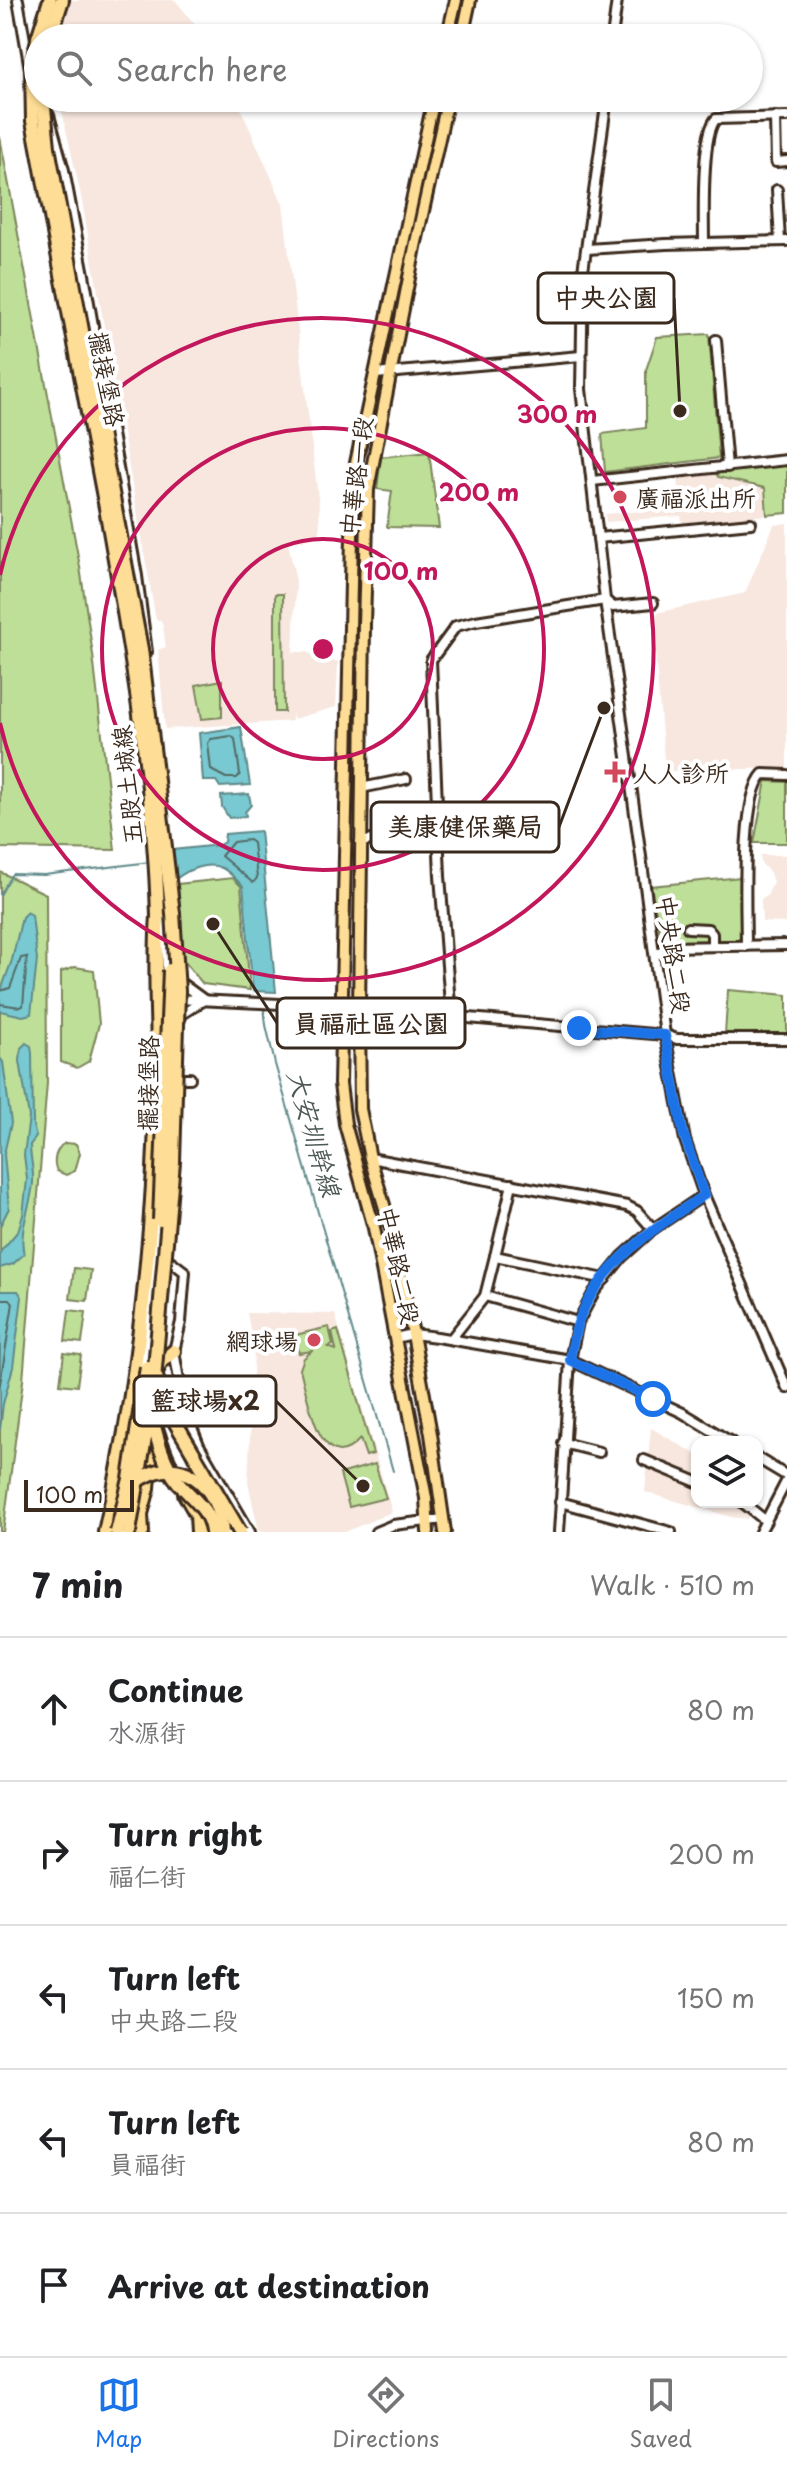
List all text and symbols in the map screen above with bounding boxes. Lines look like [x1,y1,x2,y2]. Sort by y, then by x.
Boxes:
search box [24,24,763,112]
icon: search [52,46,96,90]
text: Search here [116,46,288,91]
callout: 中央公園 [538,273,674,323]
text: 中央公園 [554,277,658,316]
street label: 擺接堡路 [81,328,135,430]
text: 300 m [516,395,598,431]
street label: 中華路一段 [330,414,380,538]
text: 200 m [439,473,519,509]
place label: 廣福派出所 [636,479,756,515]
marker: 廣福派出所 [611,488,629,506]
text: 100 m [364,552,438,588]
centre of rings [309,635,337,663]
street label: 五股土城線 [102,723,150,847]
place label: 人人診所 [633,754,729,790]
marker: 人人診所 [604,761,626,783]
callout: 美康健保藥局 [371,802,559,852]
text: 美康健保藥局 [387,806,543,845]
street label: 中央路二段 [649,892,701,1016]
callout: 員福社區公園 [277,998,465,1048]
text: 員福社區公園 [293,1003,449,1042]
route end [561,1010,597,1046]
street label: 擺接堡路 [128,1035,166,1131]
water label: 大安圳幹線 [278,1065,352,1203]
street label: 中華路二段 [370,1203,430,1327]
place label: 網球場 [226,1322,298,1358]
marker: 網球場 [305,1331,323,1349]
callout: 籃球場x2 [134,1376,276,1426]
text: 籃球場x2 [150,1380,260,1419]
route start [635,1381,671,1417]
map controls [691,1436,763,1508]
button: layers [691,1436,763,1508]
scale bar [24,1476,134,1512]
text: 100 m [36,1477,103,1510]
text: 7 min [32,1558,123,1610]
text: Walk · 510 m [590,1565,755,1604]
text: Continue [108,1667,243,1712]
icon: ahead [32,1687,76,1731]
text: 80 m [687,1690,755,1729]
text: 水源街 [108,1712,186,1751]
text: Turn right [108,1811,263,1856]
icon: right [32,1831,76,1875]
text: 200 m [668,1834,755,1873]
text: 福仁街 [108,1856,186,1895]
text: Turn left [108,1955,240,2000]
icon: left [32,1975,76,2019]
text: 150 m [677,1978,755,2017]
text: 中央路二段 [108,2000,238,2039]
text: Turn left [108,2099,240,2144]
icon: left [32,2119,76,2163]
text: 80 m [687,2122,755,2161]
text: 員福街 [108,2144,186,2183]
icon: arrive [32,2263,76,2307]
text: Arrive at destination [108,2263,430,2308]
tab: Map [95,2373,142,2454]
tab: Directions [332,2373,439,2454]
tab: Saved [629,2373,692,2454]

